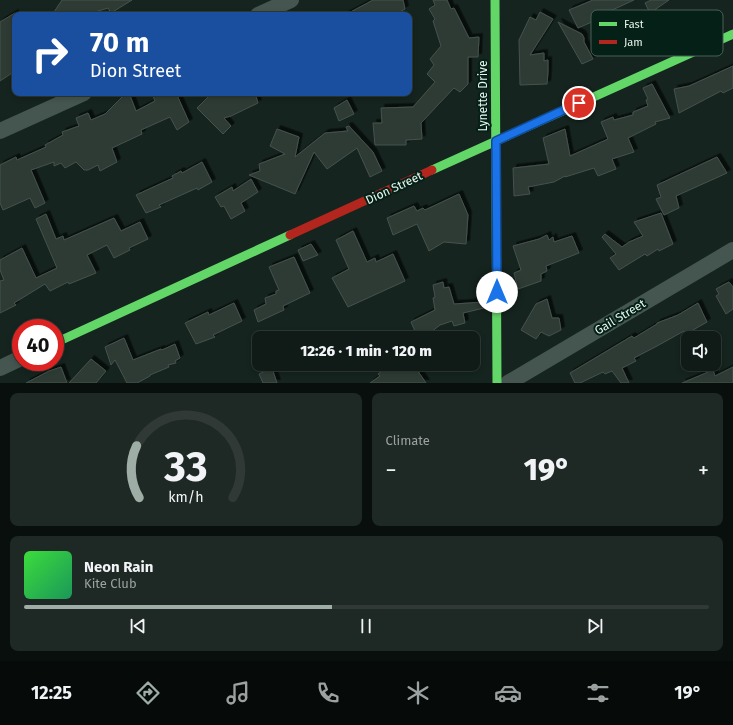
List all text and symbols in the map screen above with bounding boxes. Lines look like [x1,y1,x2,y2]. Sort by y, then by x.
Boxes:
legend [591,10,723,56]
text: Fast [624,18,644,31]
text: 70 m [90,26,149,59]
icon: right [24,28,76,80]
text: Jam [624,36,643,49]
text: Dion Street [90,60,181,82]
street label: Lynette Drive [476,61,490,131]
pin [562,86,596,120]
icon: arrive [568,92,590,114]
street label: Dion Street [363,169,425,207]
position arrow [476,271,518,313]
street label: Gail Street [592,296,648,338]
speed limit sign: 40 [12,319,64,371]
map controls [681,331,721,371]
button: sound [681,331,721,371]
text: 12:26 · 1 min · 120 m [300,342,432,360]
text: Climate [386,433,430,448]
text: 33 [163,441,207,491]
text: 19° [524,452,571,488]
text: − [386,457,397,484]
text: + [698,457,709,484]
text: km/h [168,488,203,505]
text: Neon Rain [84,558,153,576]
text: Kite Club [84,576,137,591]
icon: previous [127,615,149,637]
icon: pause [355,615,377,637]
icon: next [584,615,606,637]
icon: directions [134,679,162,707]
icon: music [224,679,252,707]
icon: phone [314,679,342,707]
icon: climate [404,679,432,707]
icon: car [494,679,522,707]
icon: filters [584,679,612,707]
text: 12:25 [31,682,72,704]
text: 19° [674,682,702,704]

